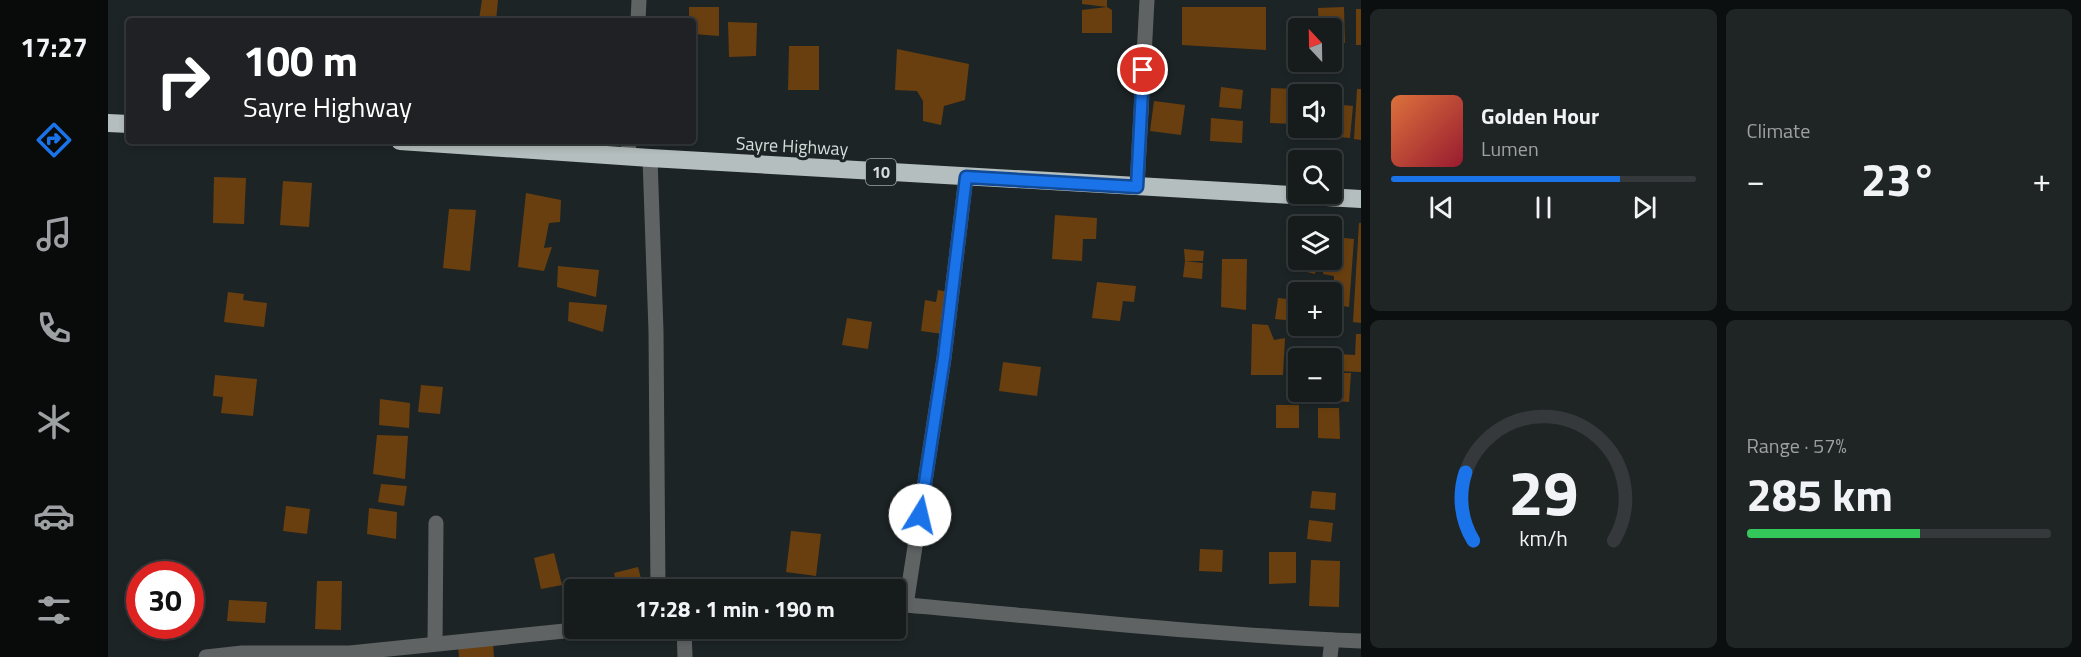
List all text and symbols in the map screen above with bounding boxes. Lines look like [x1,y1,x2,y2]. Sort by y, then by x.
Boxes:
north arrow [1288,18,1342,72]
map controls [1288,18,1342,402]
text: 17:27 [20,26,88,67]
text: 100 m [243,28,358,92]
icon: right [144,42,222,120]
pin [1117,44,1168,95]
icon: arrive [1126,53,1159,86]
button: sound [1288,84,1342,138]
text: Sayre Highway [243,86,412,127]
text: Golden Hour [1481,99,1599,133]
text: Climate [1747,115,1810,146]
icon: directions [33,119,75,161]
street label: Sayre Highway [735,130,849,162]
text: Lumen [1481,133,1539,164]
text: 23° [1861,145,1937,213]
button: search [1288,150,1342,204]
text: − [1747,155,1765,205]
text: + [2033,155,2051,205]
road number: 10 [866,159,896,185]
icon: previous [1425,191,1458,224]
icon: pause [1527,191,1560,224]
icon: next [1628,191,1661,224]
icon: music [33,213,75,255]
button: layers [1288,216,1342,270]
button: + [1288,282,1342,336]
icon: phone [33,307,75,349]
button: − [1288,348,1342,402]
icon: climate [33,401,75,443]
text: Range · 57% [1747,430,1847,461]
text: 29 [1508,444,1578,539]
text: 285 km [1747,460,1893,528]
position arrow [888,483,952,547]
icon: car [33,495,75,537]
text: km/h [1519,522,1568,554]
speed limit sign: 30 [126,561,204,639]
icon: filters [33,589,75,631]
text: 17:28 · 1 min · 190 m [635,592,835,626]

